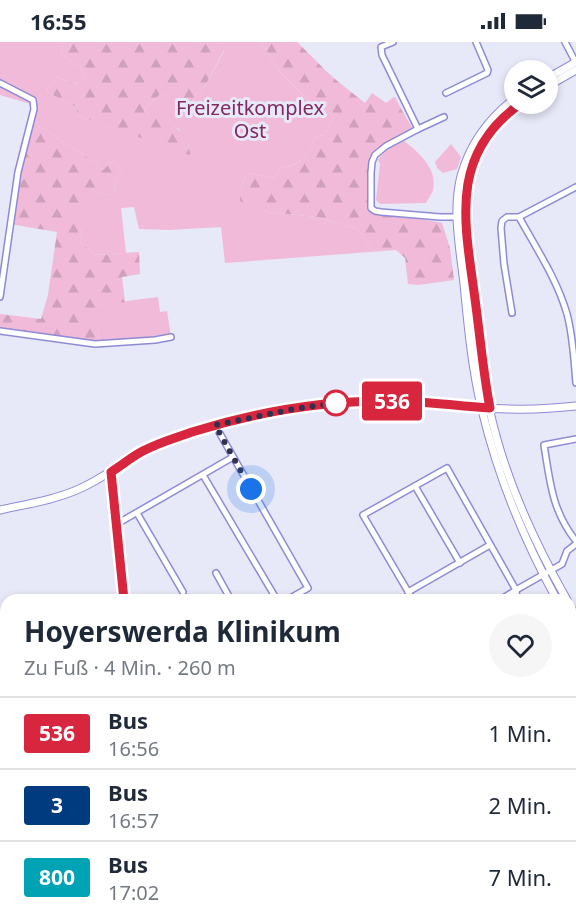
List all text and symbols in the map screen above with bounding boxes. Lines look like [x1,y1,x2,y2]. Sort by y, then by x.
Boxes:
text: 16:55 [30,6,87,36]
map controls [504,60,558,114]
button: layers [504,60,558,114]
park label: Freizeitkomplex Ost [176,94,324,144]
line badge: 536 [358,382,426,420]
text: 536 [374,387,410,415]
unlabelled marker [323,390,349,416]
your location [236,474,266,504]
text: Hoyerswerda Klinikum [24,612,341,650]
button: heart [489,614,552,677]
text: Zu Fuß · 4 Min. · 260 m [24,654,236,681]
text: Bus [108,705,148,735]
text: 1 Min. [489,718,552,748]
text: 536 [39,719,75,747]
text: 16:56 [108,735,159,762]
text: Bus [108,777,148,807]
text: 2 Min. [489,790,552,820]
text: 3 [51,791,63,819]
text: 16:57 [108,807,159,834]
text: Bus [108,849,148,879]
text: 7 Min. [489,862,552,892]
text: 800 [39,863,75,891]
text: 17:02 [108,879,159,906]

